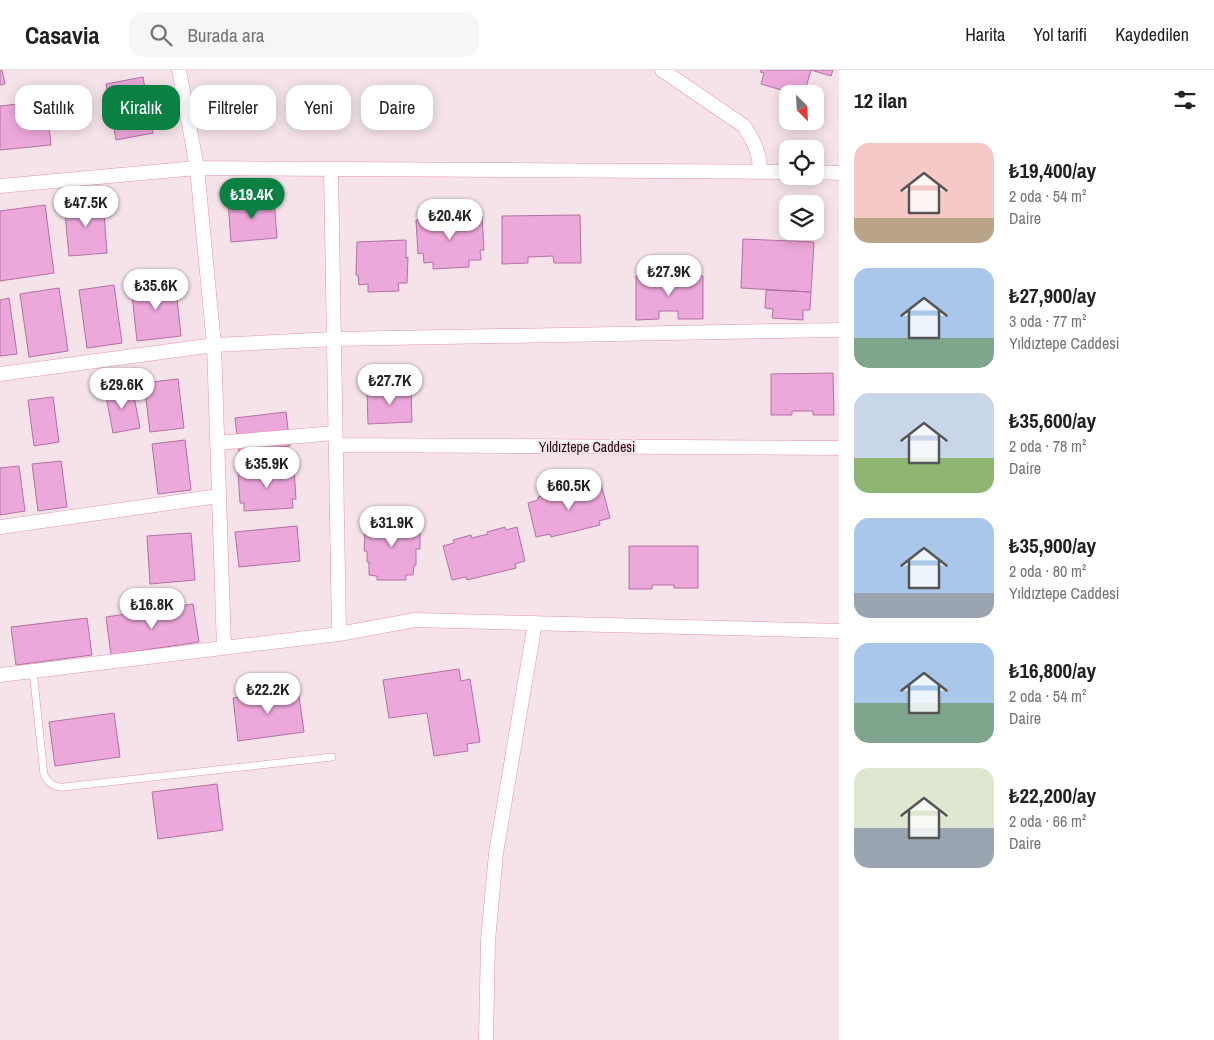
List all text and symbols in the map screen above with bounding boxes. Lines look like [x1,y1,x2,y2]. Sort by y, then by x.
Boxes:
search box [129,12,479,57]
text: Casavia [25,19,99,51]
icon: search [147,21,175,49]
text: Burada ara [187,22,265,48]
text: Harita [965,22,1005,47]
text: Yol tarifi [1033,22,1087,47]
text: Kaydedilen [1115,22,1189,47]
chip: Satılık [15,85,92,130]
chip: Kiralık [102,85,180,130]
chip: Filtreler [190,85,276,130]
chip: Yeni [286,85,351,130]
chip: Daire [361,85,433,130]
north arrow [779,85,824,130]
map controls [779,85,824,240]
text: 12 ilan [854,86,908,115]
icon: filters [1171,86,1199,114]
button: locate [779,140,824,185]
text: ₺19,400/ay [1009,156,1096,185]
icon: home [894,163,954,223]
pin: ₺19.4K [211,178,293,220]
text: ₺19.4K [230,183,274,205]
text: 2 oda · 54 m² [1009,185,1086,207]
pin: ₺47.5K [45,186,127,228]
text: ₺47.5K [64,191,108,213]
button: layers [779,195,824,240]
pin: ₺20.4K [409,198,491,241]
text: ₺20.4K [428,204,472,226]
text: Daire [1009,207,1041,229]
pin: ₺27.9K [628,254,710,297]
text: ₺27.9K [647,260,691,282]
pin: ₺35.6K [115,268,197,311]
text: ₺35.6K [134,274,178,296]
text: ₺27,900/ay [1009,281,1096,310]
icon: home [894,288,954,348]
text: 3 oda · 77 m² [1009,310,1086,332]
text: Yıldıztepe Caddesi [1009,332,1119,354]
pin: ₺27.7K [349,364,431,406]
pin: ₺29.6K [81,368,163,410]
text: ₺27.7K [368,369,412,391]
text: ₺29.6K [100,373,144,395]
text: ₺35,600/ay [1009,406,1096,435]
icon: home [894,413,954,473]
text: 2 oda · 78 m² [1009,435,1086,457]
street label: Yıldıztepe Caddesi [539,438,635,456]
pin: ₺35.9K [226,446,308,489]
text: ₺35.9K [245,452,289,474]
text: Daire [1009,457,1041,479]
pin: ₺60.5K [528,468,610,511]
text: ₺60.5K [547,474,591,496]
pin: ₺31.9K [351,506,433,548]
text: ₺31.9K [370,511,414,533]
text: ₺35,900/ay [1009,531,1096,560]
icon: home [894,538,954,598]
text: 2 oda · 80 m² [1009,560,1086,582]
text: Yıldıztepe Caddesi [1009,582,1119,604]
pin: ₺16.8K [111,588,193,630]
text: ₺16.8K [130,593,174,615]
text: ₺16,800/ay [1009,656,1096,685]
icon: home [894,663,954,723]
pin: ₺22.2K [227,672,309,715]
text: ₺22.2K [246,678,290,700]
text: 2 oda · 54 m² [1009,685,1086,707]
text: Daire [1009,707,1041,729]
text: ₺22,200/ay [1009,781,1096,810]
icon: home [894,788,954,848]
text: 2 oda · 66 m² [1009,810,1086,832]
text: Daire [1009,832,1041,854]

